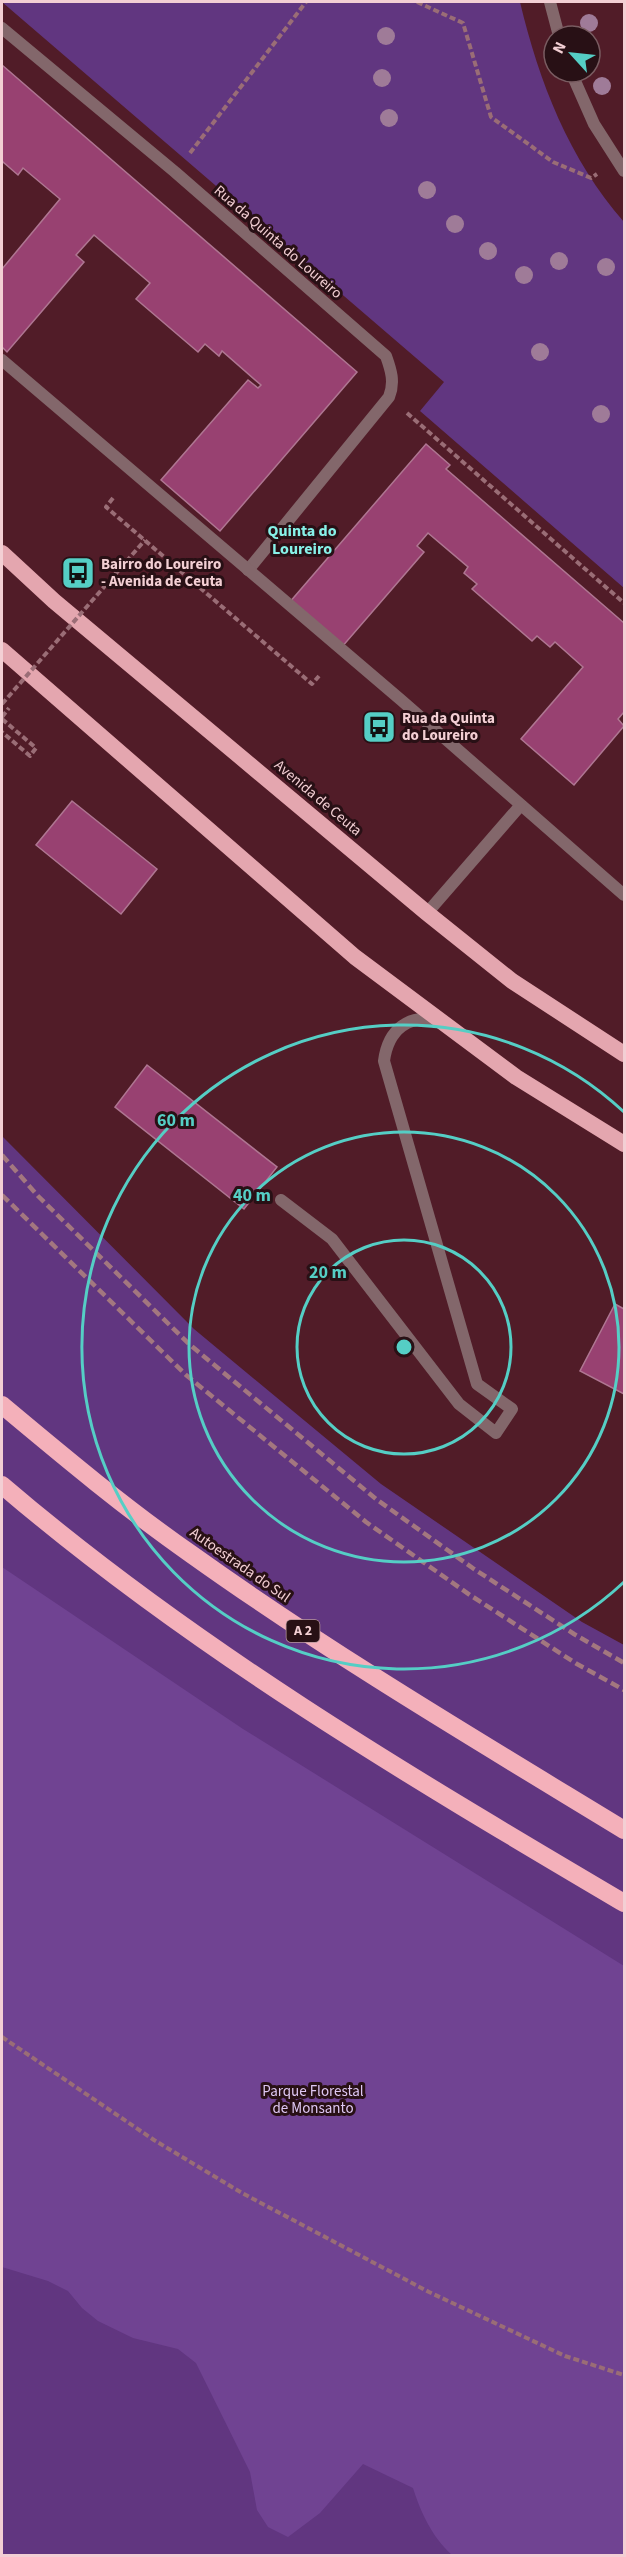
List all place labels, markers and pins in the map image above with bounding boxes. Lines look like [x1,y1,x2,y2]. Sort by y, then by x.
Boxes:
place label: Bairro do Loureiro - Avenida de Ceuta [101,554,223,592]
bus stop icon: Bairro do Loureiro - Avenida de Ceuta [60,555,96,591]
place label: Rua da Quinta do Loureiro [402,708,495,746]
bus stop icon: Rua da Quinta do Loureiro [361,709,397,745]
centre of rings [394,1337,414,1357]

